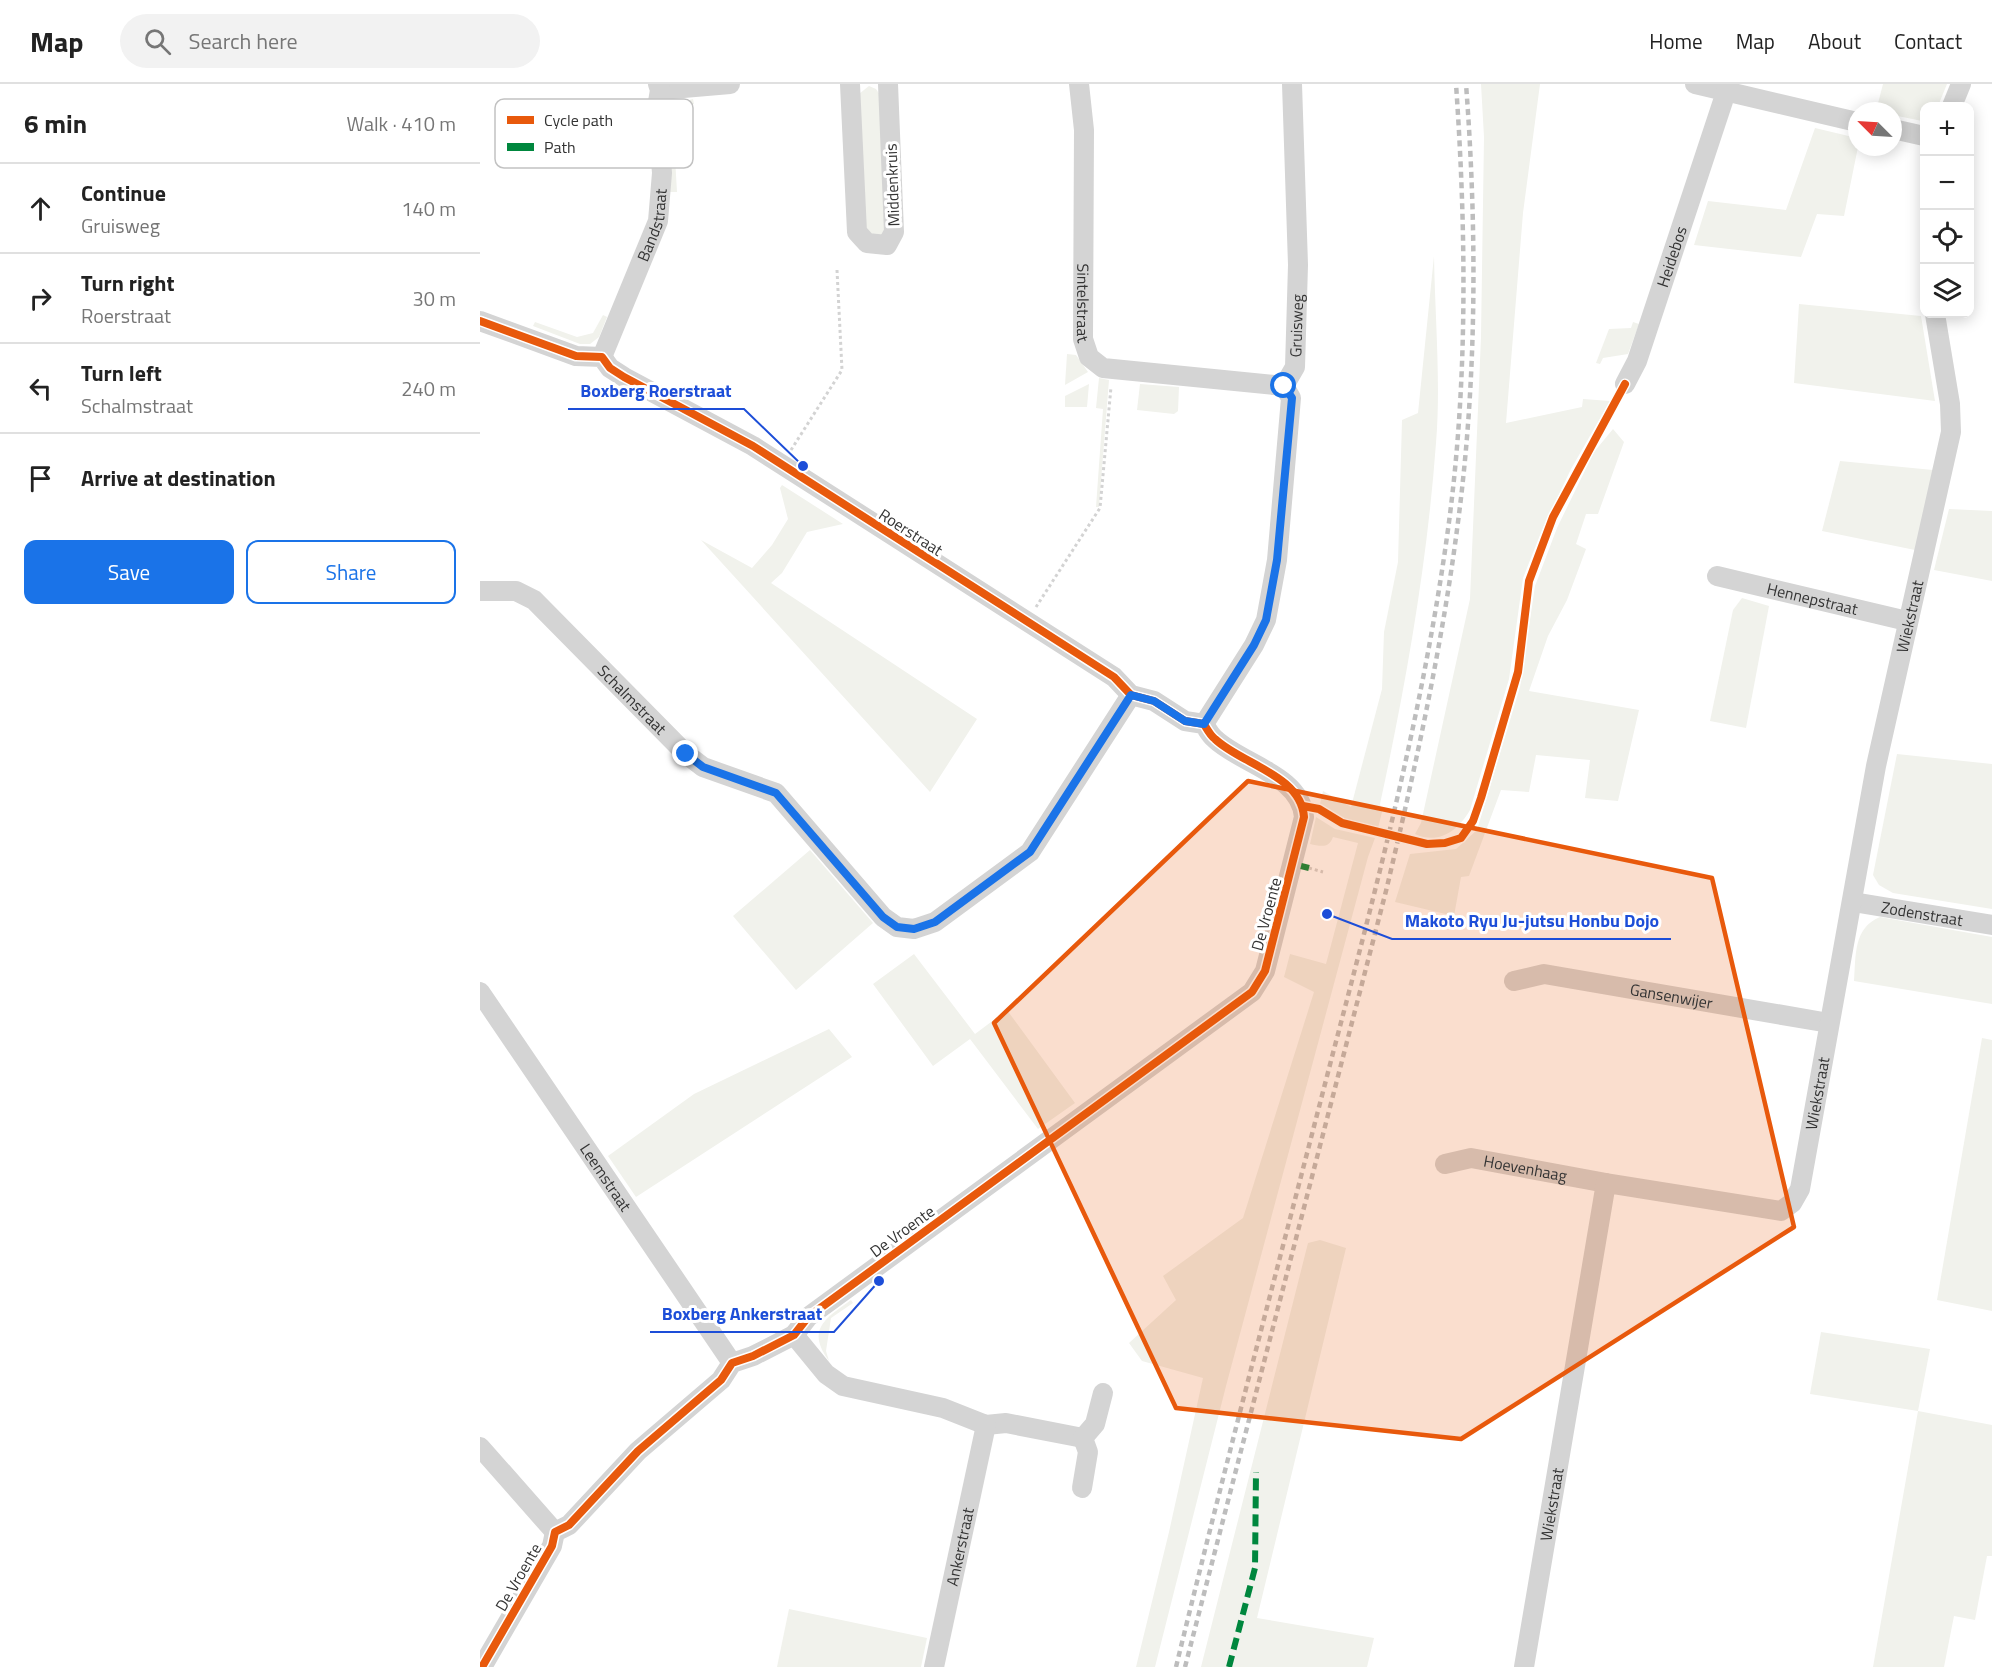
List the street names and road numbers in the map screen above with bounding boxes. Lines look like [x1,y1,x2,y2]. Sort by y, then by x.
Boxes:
street label: Middenkruis [879,143,905,227]
street label: Bandstraat [631,187,673,265]
street label: Heidebos [1650,223,1693,290]
street label: Sintelstraat [1071,263,1095,346]
street label: Gruisweg [1283,294,1309,358]
street label: Roerstraat [874,502,948,562]
street label: Hennepstraat [1764,576,1861,621]
street label: Wiekstraat [1890,577,1929,655]
street label: Schalmstraat [592,659,673,740]
street label: De Vroente [1245,875,1287,953]
street label: Zodenstraat [1879,895,1965,932]
street label: Gansenwijer [1628,977,1715,1015]
street label: Wiekstraat [1799,1055,1836,1132]
street label: Leemstraat [574,1139,638,1216]
street label: Hoevenhaag [1482,1149,1569,1188]
street label: De Vroente [865,1199,939,1263]
street label: Wiekstraat [1534,1466,1570,1543]
street label: Ankerstraat [940,1505,980,1588]
street label: De Vroente [489,1539,547,1615]

